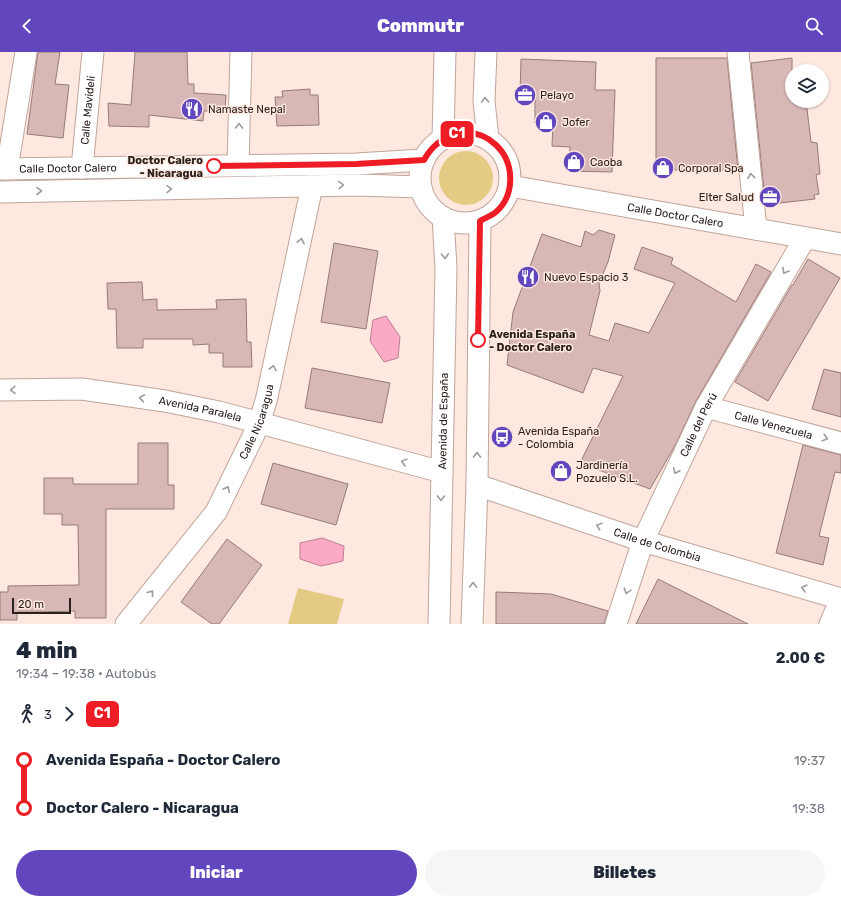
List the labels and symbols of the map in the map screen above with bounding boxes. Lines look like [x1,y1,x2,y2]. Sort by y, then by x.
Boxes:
street label: Calle Mavideli [78,75,98,145]
office icon: Pelayo [512,82,538,108]
place label: Pelayo [540,89,574,102]
restaurant icon: Namaste Nepal [179,96,205,122]
one-way arrow [480,97,489,103]
place label: Namaste Nepal [208,103,285,116]
shop icon: Jofer [533,109,559,135]
place label: Jofer [562,116,591,129]
line badge: C1 [439,121,475,147]
one-way arrow [235,123,243,129]
shop icon: Caoba [561,149,587,175]
place label: Doctor Calero - Nicaragua [127,154,203,180]
shop icon: Corporal Spa [650,155,676,181]
place label: Caoba [590,156,622,169]
marker: Doctor Calero - Nicaragua [206,158,222,174]
street label: Calle Doctor Calero [19,161,117,176]
place label: Corporal Spa [678,162,744,175]
one-way arrow [747,173,756,179]
one-way arrow [338,181,344,189]
office icon: Elter Salud [757,184,783,210]
one-way arrow [166,185,172,193]
one-way arrow [36,187,42,196]
place label: Elter Salud [699,191,754,204]
street label: Calle Doctor Calero [626,201,725,230]
one-way arrow [296,238,304,244]
one-way arrow [441,253,449,259]
restaurant icon: Nuevo Espacio 3 [515,264,541,290]
one-way arrow [782,267,789,274]
place label: Nuevo Espacio 3 [544,271,629,284]
place label: Avenida España - Doctor Calero [489,328,575,354]
marker: Avenida España - Doctor Calero [470,332,486,348]
one-way arrow [269,365,277,371]
street label: Avenida de España [436,372,451,470]
street label: Calle Nicaragua [237,383,277,462]
one-way arrow [10,386,16,394]
street label: Calle del Perú [677,391,720,459]
one-way arrow [139,394,145,403]
street label: Avenida Paralela [158,394,243,425]
street label: Calle Venezuela [733,409,814,442]
bus stop icon: Avenida España - Colombia [489,424,515,450]
place label: Avenida España - Colombia [518,425,599,451]
one-way arrow [821,433,828,442]
one-way arrow [473,452,481,458]
shop icon: Jardinería Pozuelo S.L. [548,458,574,484]
one-way arrow [401,459,407,467]
place label: Jardinería Pozuelo S.L. [576,459,638,485]
one-way arrow [673,467,681,474]
one-way arrow [222,485,230,493]
one-way arrow [437,495,446,501]
one-way arrow [595,523,602,531]
street label: Calle de Colombia [612,526,702,565]
one-way arrow [468,582,477,588]
one-way arrow [800,584,807,593]
one-way arrow [623,588,631,595]
one-way arrow [146,591,153,598]
scale bar [12,596,71,615]

